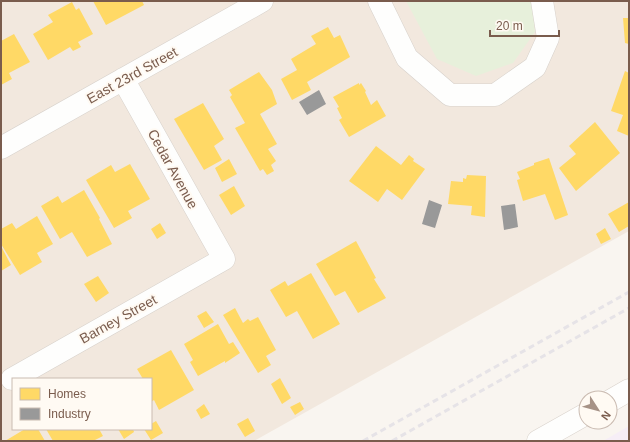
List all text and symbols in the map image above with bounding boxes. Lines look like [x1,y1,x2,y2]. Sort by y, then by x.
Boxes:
scale bar [490,12,559,38]
text: 20 m [496,19,523,33]
street label: East 23rd Street [84,43,180,107]
street label: Cedar Avenue [145,126,202,212]
street label: Barney Street [77,291,159,347]
legend [12,378,152,430]
text: Homes [48,387,86,401]
north arrow [578,390,618,430]
text: Industry [48,407,91,421]
text: N [599,409,613,423]

